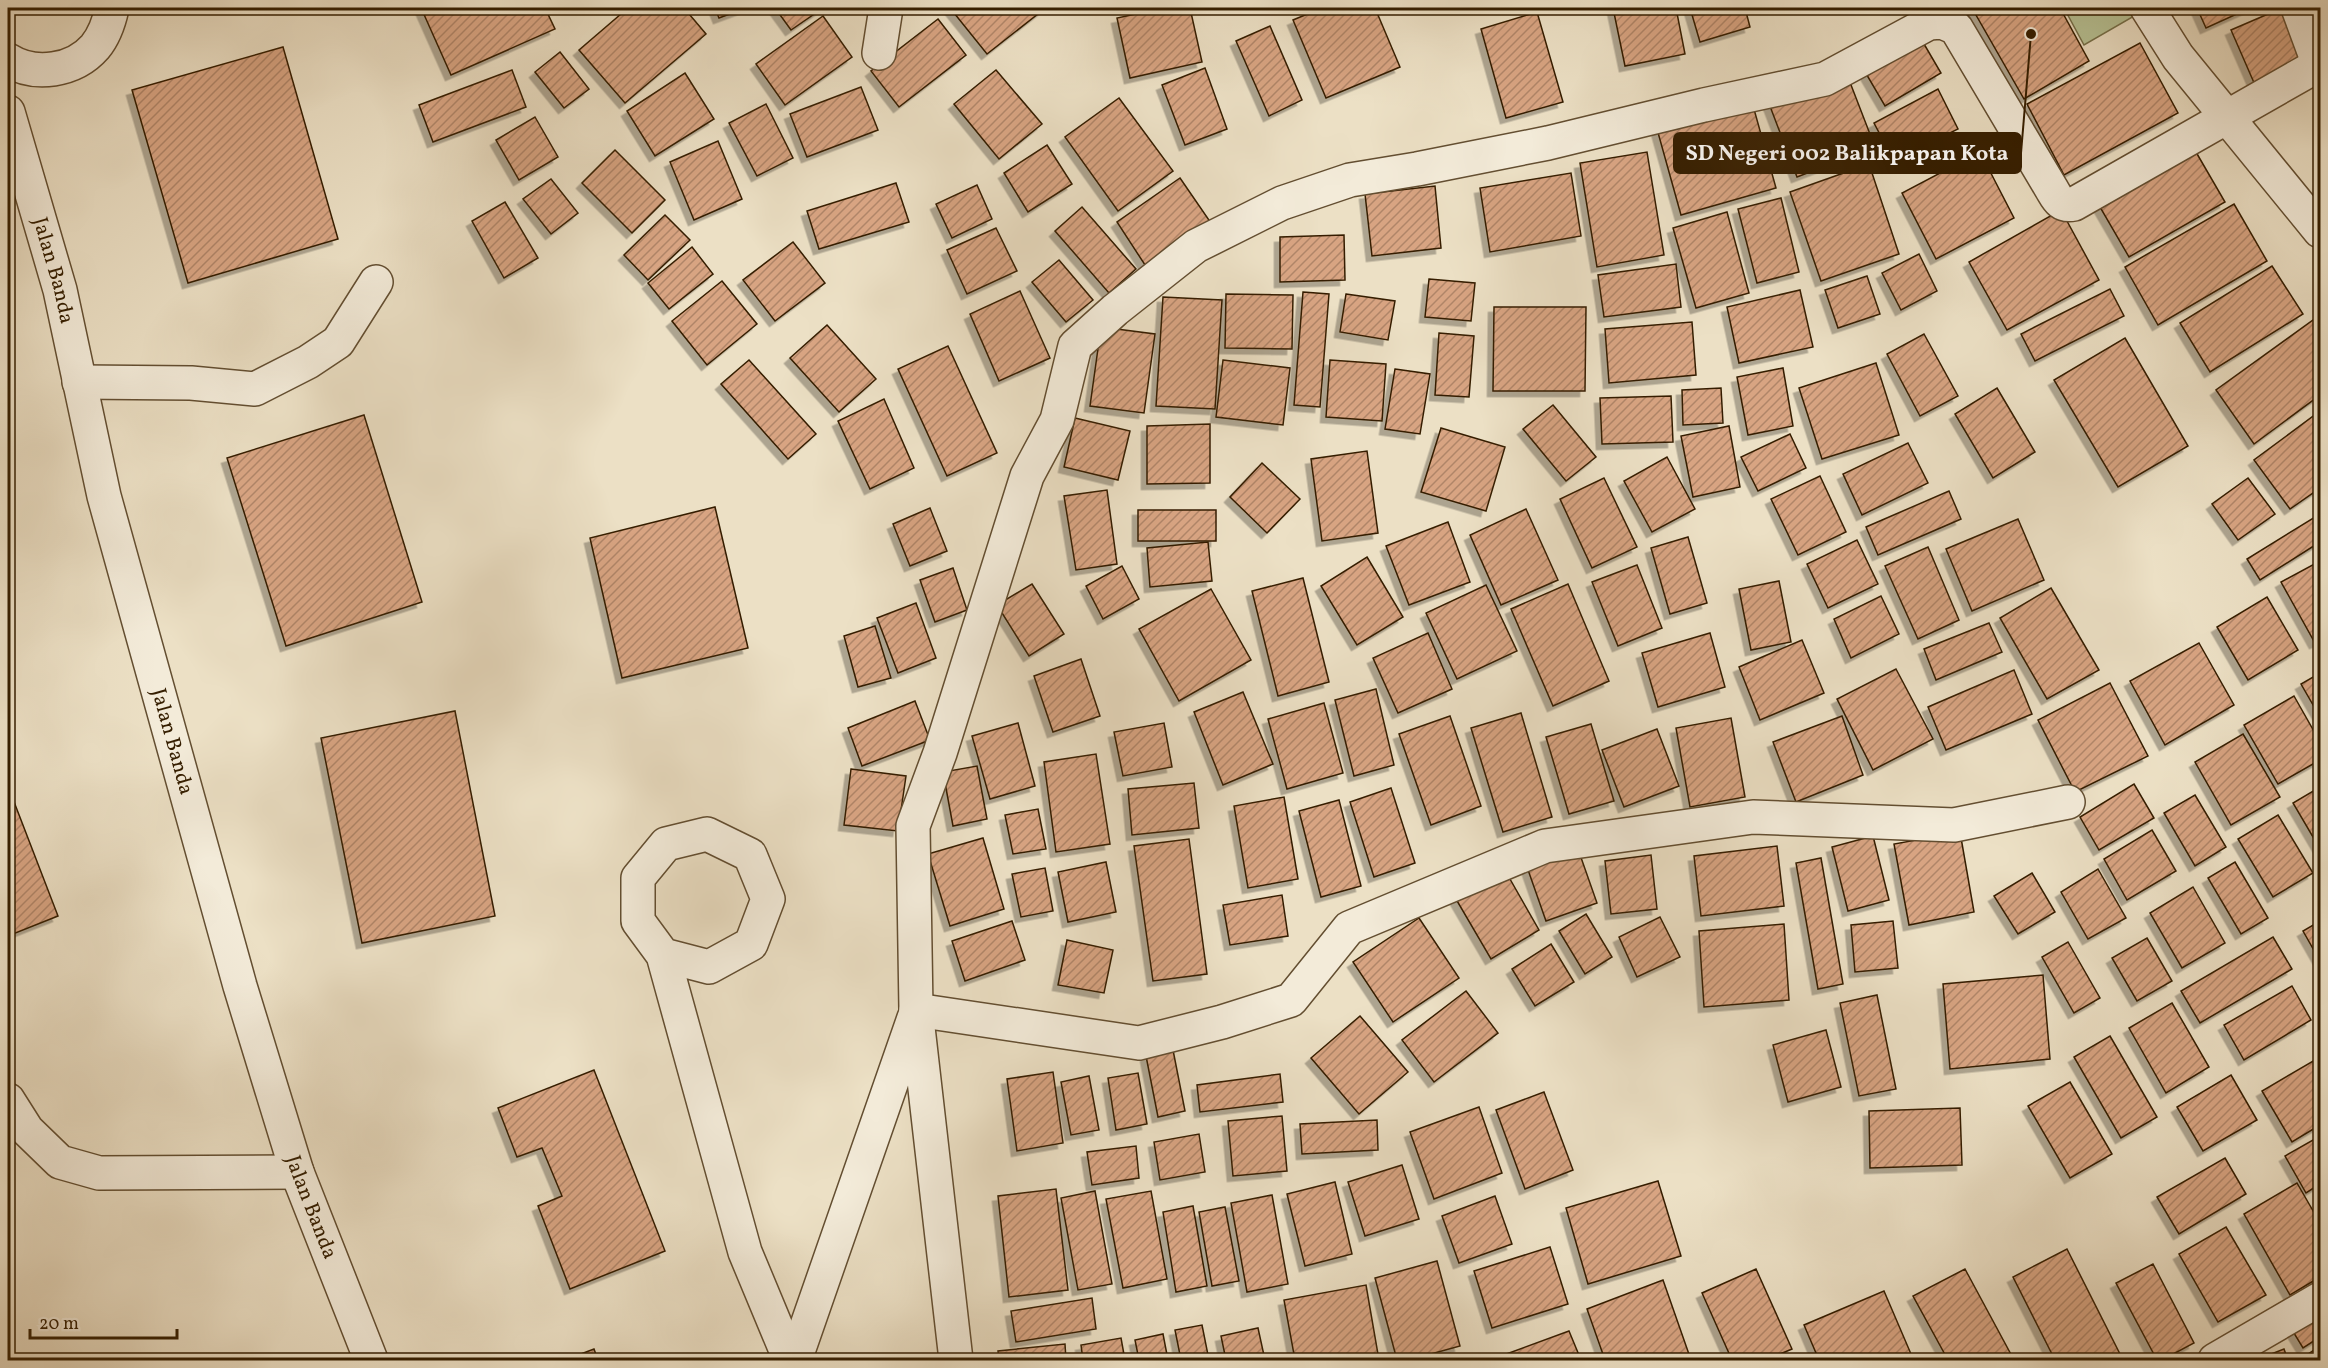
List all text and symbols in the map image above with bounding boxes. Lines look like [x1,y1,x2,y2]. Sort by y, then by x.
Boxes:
callout: SD Negeri 002 Balikpapan Kota [1674,133,2021,173]
text: SD Negeri 002 Balikpapan Kota [1685,139,2009,170]
street label: Jalan Banda [25,214,81,326]
street label: Jalan Banda [144,685,201,798]
street label: Jalan Banda [278,1152,344,1263]
scale bar [30,1302,177,1340]
text: 20 m [39,1312,79,1337]

